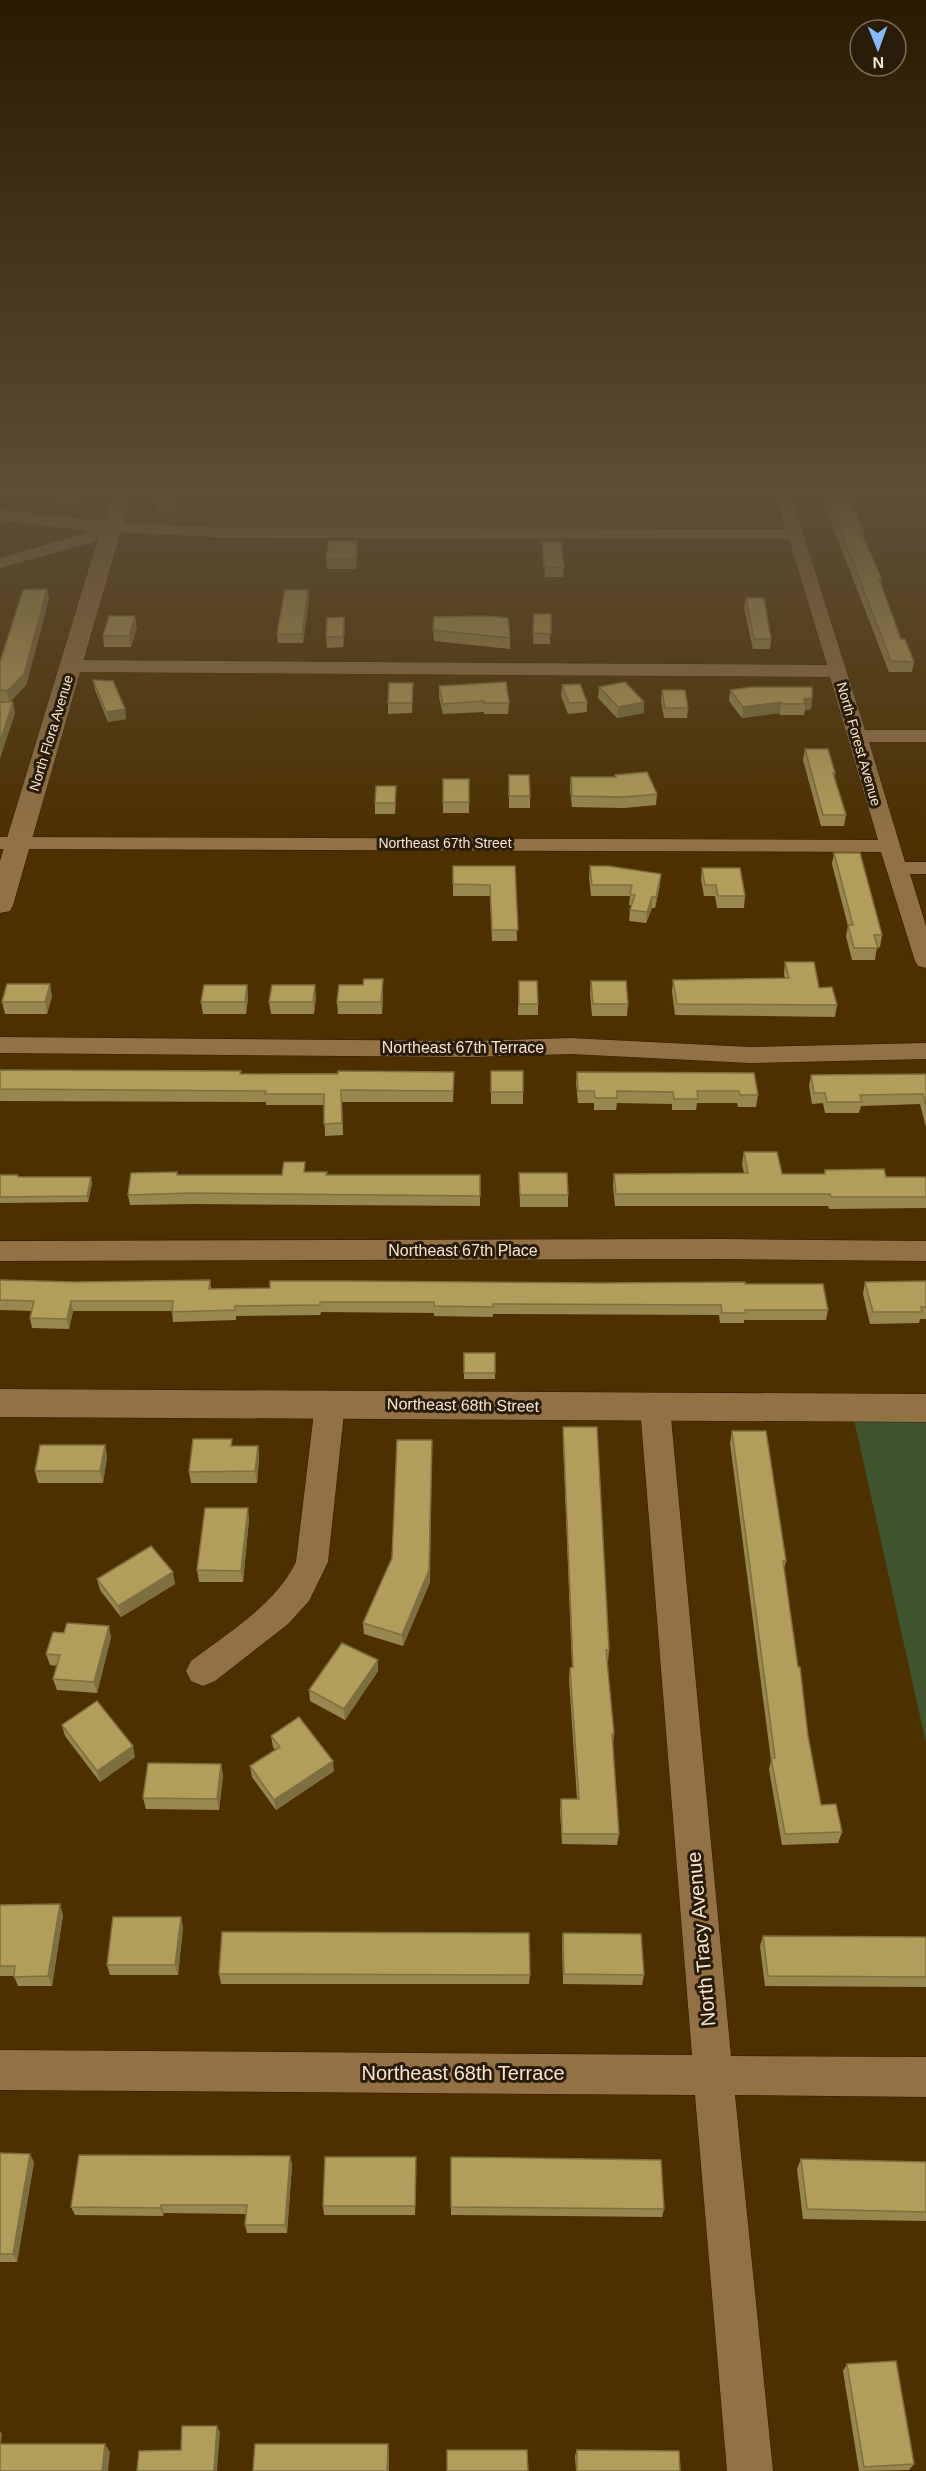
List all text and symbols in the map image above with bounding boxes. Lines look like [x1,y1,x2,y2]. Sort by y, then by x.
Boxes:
north arrow [848,18,908,78]
text: N [872,54,884,71]
street label: North Flora Avenue [26,673,76,793]
street label: North Forest Avenue [834,680,884,808]
street label: Northeast 67th Street [378,835,512,851]
street label: Northeast 67th Terrace [382,1039,544,1056]
street label: Northeast 67th Place [388,1242,538,1259]
street label: Northeast 68th Street [387,1395,540,1415]
street label: North Tracy Avenue [682,1851,720,2027]
street label: Northeast 68th Terrace [361,2062,565,2084]

